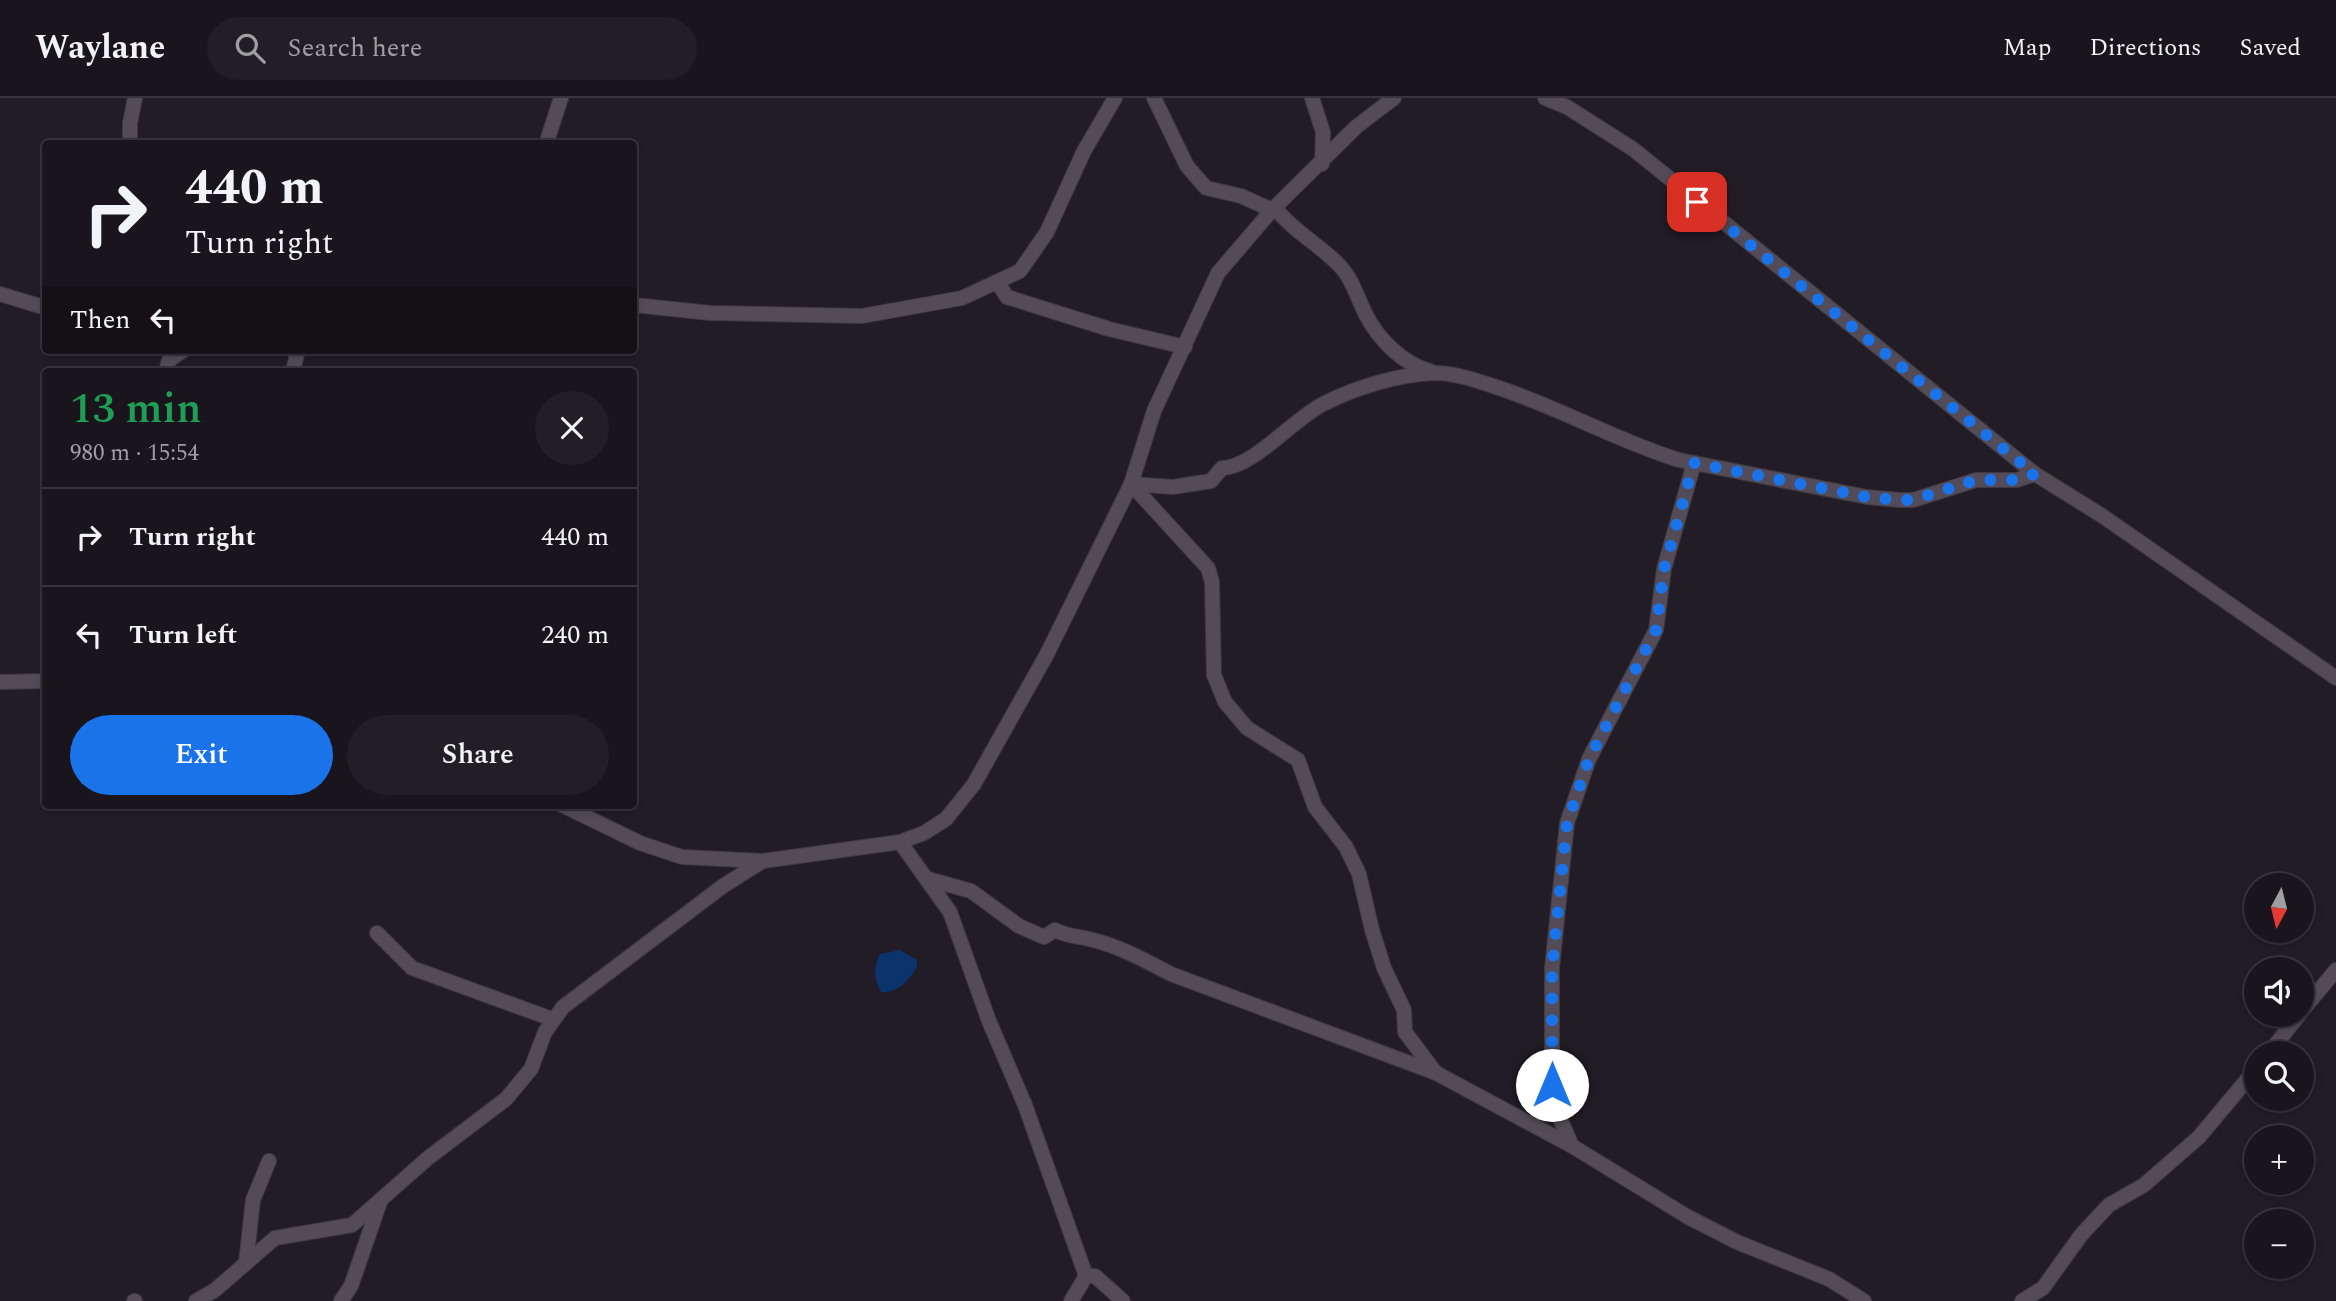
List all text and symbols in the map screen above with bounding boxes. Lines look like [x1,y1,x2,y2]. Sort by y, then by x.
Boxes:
search box [207,17,697,80]
text: Waylane [35,23,165,73]
text: Search here [287,28,422,68]
icon: search [231,29,269,67]
text: Map [2003,30,2051,66]
text: Directions [2089,30,2201,66]
text: Saved [2239,30,2301,66]
text: 440 m [185,151,324,226]
icon: right [70,168,161,259]
pin [1667,172,1727,232]
icon: arrive [1678,183,1716,221]
text: Turn right [185,219,333,268]
text: Then [70,300,130,340]
icon: left [144,301,182,339]
text: 13 min [70,378,202,441]
button: close [535,391,609,465]
text: 980 m · 15:54 [70,436,199,471]
text: Turn right [129,517,256,557]
text: 440 m [541,517,609,557]
icon: right [70,518,108,556]
text: Turn left [129,615,237,655]
text: 240 m [541,615,609,655]
icon: left [70,616,108,654]
button: Exit [70,715,333,795]
button: Share [347,715,609,795]
north arrow [2244,873,2314,943]
map controls [2244,873,2314,1279]
button: sound [2244,957,2314,1027]
button: search [2244,1041,2314,1111]
position arrow [1515,1048,1589,1122]
button: + [2244,1125,2314,1195]
button: − [2244,1209,2314,1279]

